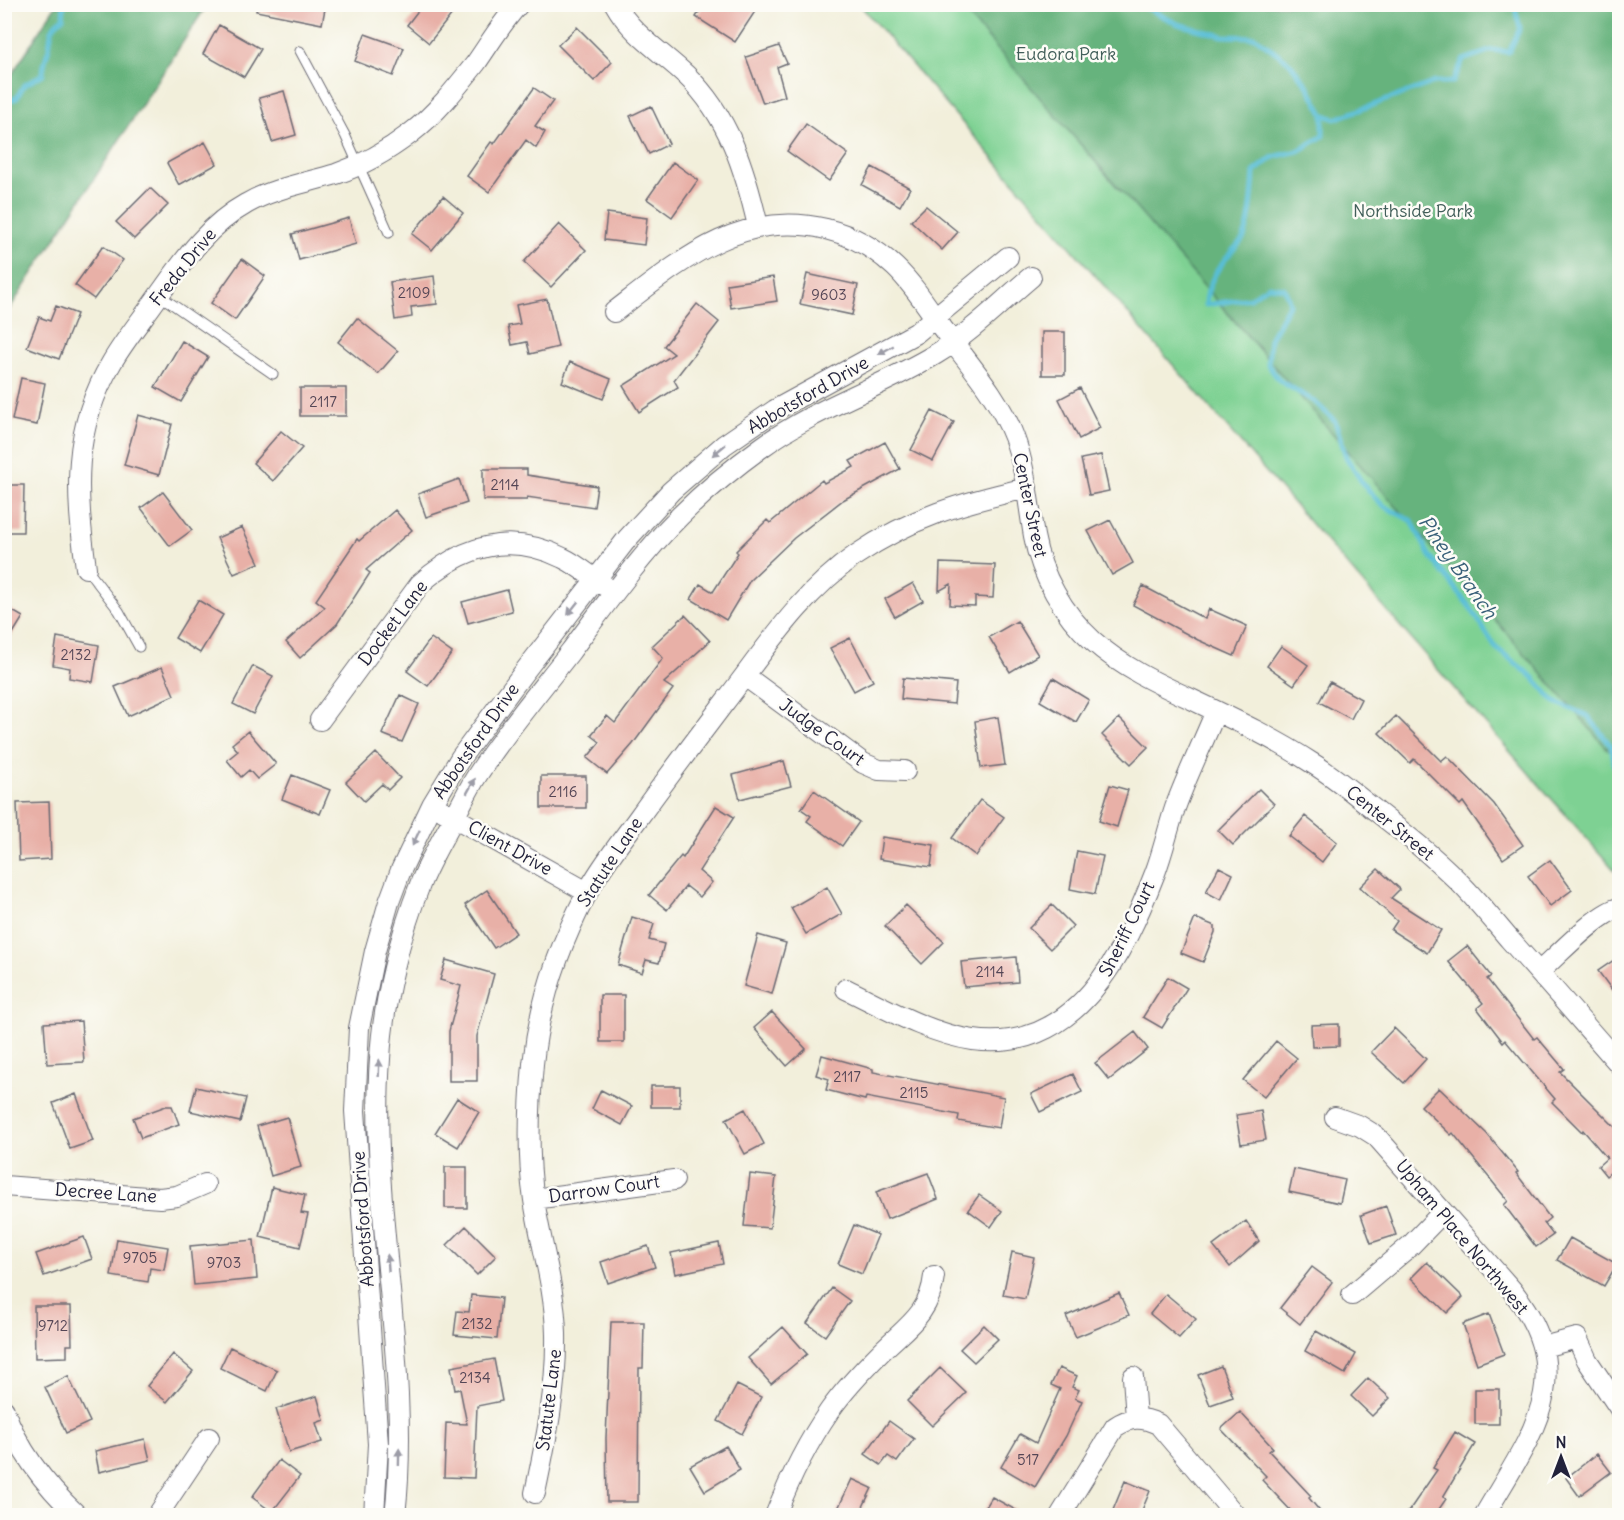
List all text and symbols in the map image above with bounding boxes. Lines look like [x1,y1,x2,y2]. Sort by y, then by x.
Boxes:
park label: Eudora Park [1016,42,1116,65]
park label: Northside Park [1353,199,1473,222]
street label: Freda Drive [144,223,221,310]
house number: 2109 [398,283,430,302]
house number: 9603 [811,285,847,304]
one-way arrow [877,345,894,355]
street label: Abbotsford Drive [743,351,872,439]
house number: 2117 [309,392,337,411]
one-way arrow [712,443,727,456]
street label: Center Street [1008,450,1053,559]
house number: 2114 [491,475,520,494]
water label: Piney Branch [1414,510,1504,624]
street label: Docket Lane [353,575,432,670]
one-way arrow [568,601,580,616]
house number: 2132 [61,645,91,664]
street label: Abbotsford Drive [427,678,524,803]
street label: Judge Court [775,693,869,770]
one-way arrow [466,778,477,794]
street label: Center Street [1342,780,1439,865]
house number: 2116 [549,782,577,801]
street label: Statute Lane [572,812,647,911]
street label: Client Drive [464,815,556,880]
one-way arrow [412,830,421,847]
street label: Sheriff Court [1094,877,1160,980]
house number: 2114 [976,962,1005,981]
one-way arrow [375,1058,384,1077]
house number: 2117 [833,1067,861,1086]
house number: 2115 [900,1083,928,1102]
street label: Abbotsford Drive [346,1150,379,1288]
street label: Upham Place Northwest [1391,1155,1534,1319]
street label: Darrow Court [547,1169,661,1208]
street label: Decree Lane [54,1177,158,1208]
house number: 9705 [123,1248,157,1267]
house number: 9703 [207,1253,241,1272]
one-way arrow [383,1253,393,1272]
house number: 2132 [462,1314,492,1333]
house number: 9712 [38,1316,68,1335]
street label: Statute Lane [531,1348,566,1452]
house number: 2134 [459,1368,491,1387]
north arrow [1531,1427,1591,1487]
text: N [1555,1432,1567,1452]
one-way arrow [394,1448,404,1467]
house number: 517 [1017,1450,1039,1469]

